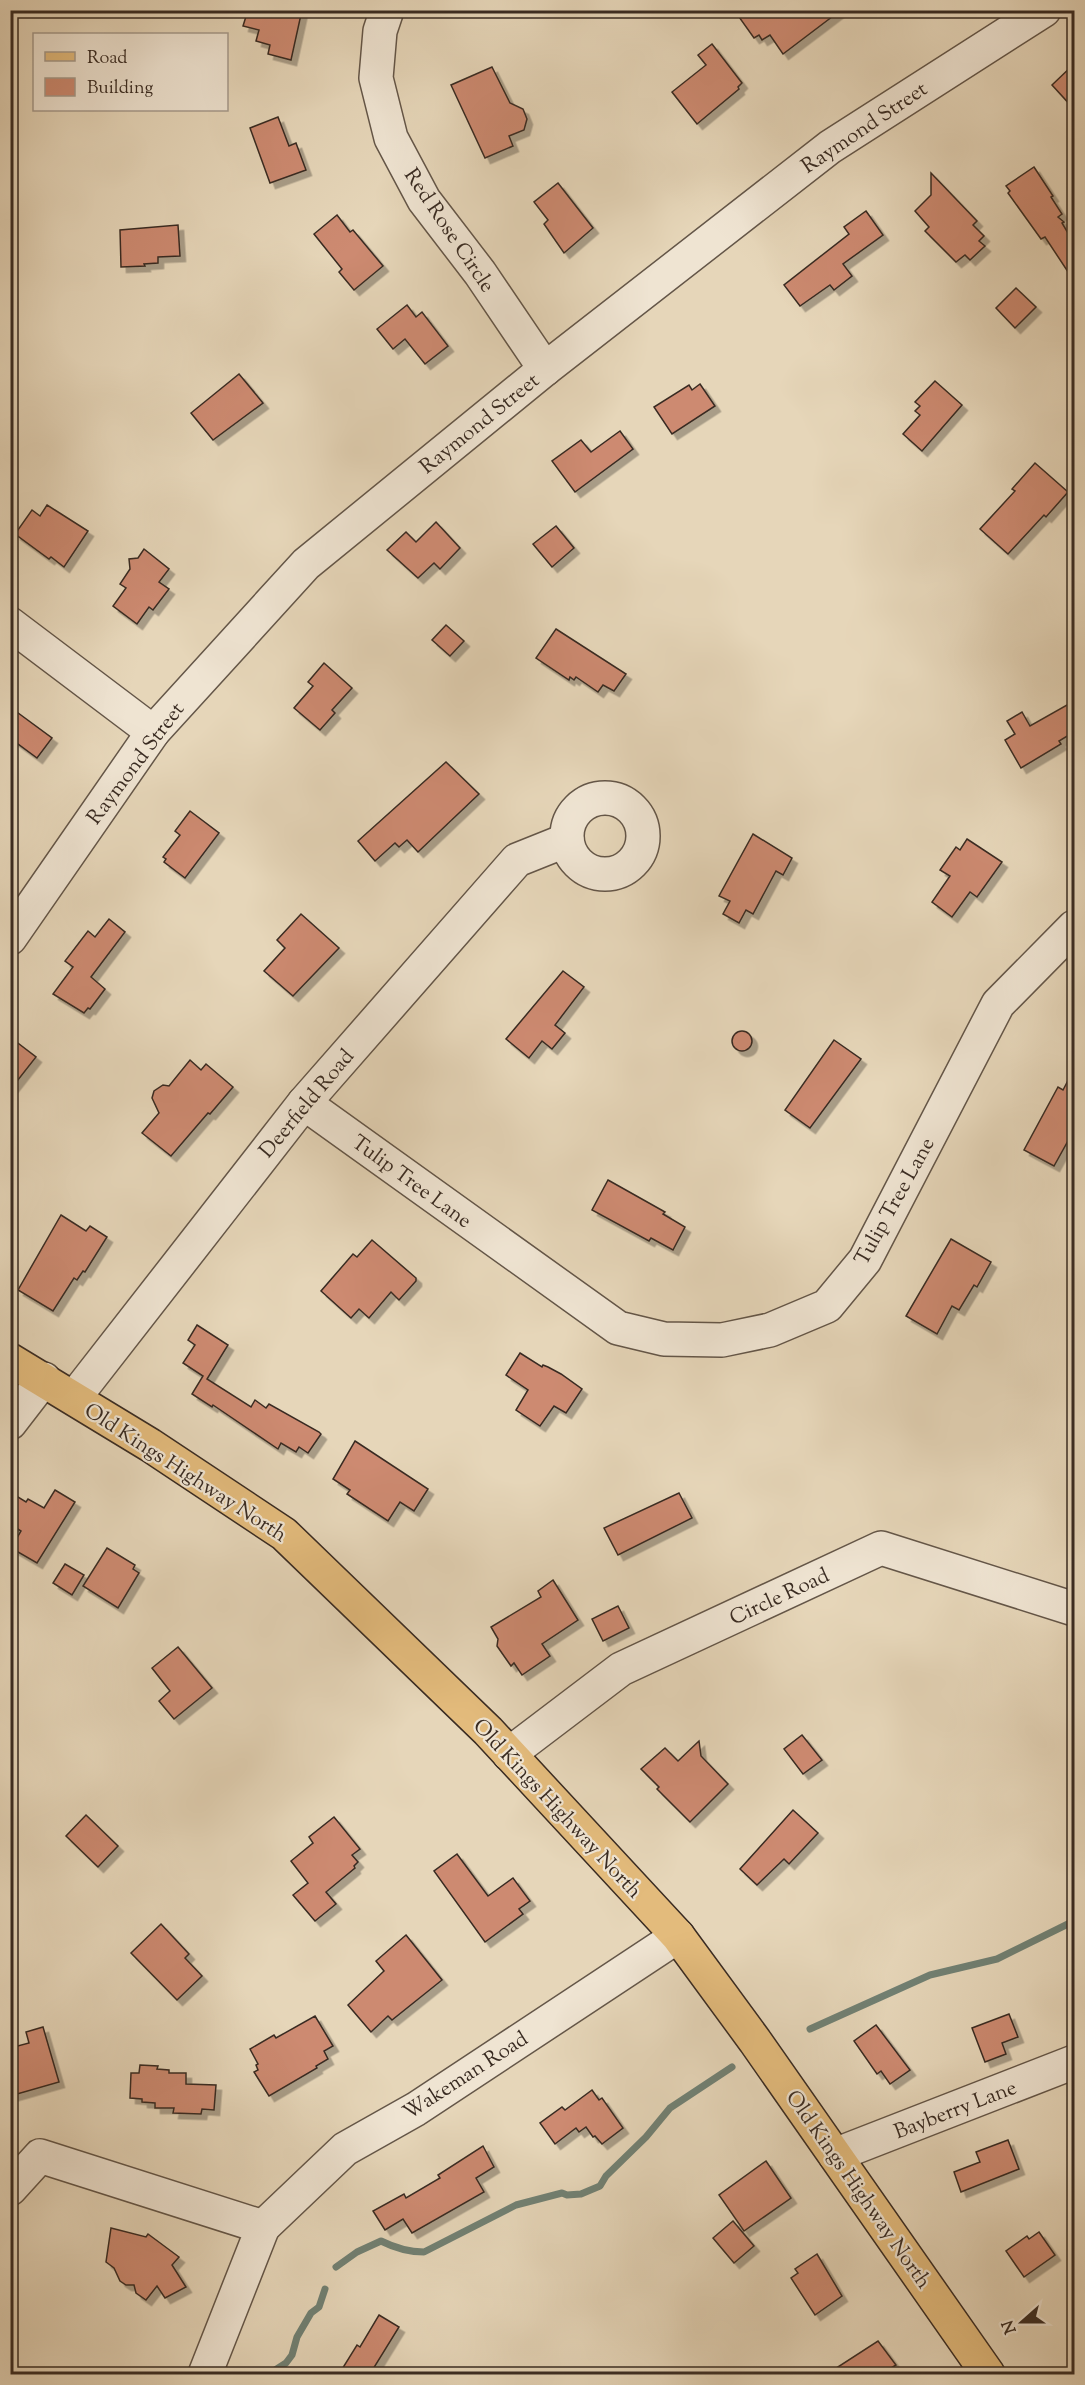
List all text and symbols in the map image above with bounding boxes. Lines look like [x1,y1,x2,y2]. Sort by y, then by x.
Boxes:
legend [33,33,228,111]
text: Road [87,46,127,72]
street label: Raymond Street [796,75,934,182]
text: Building [87,76,153,102]
street label: Red Rose Circle [396,163,501,299]
street label: Raymond Street [414,367,547,482]
street label: Raymond Street [81,697,193,832]
street label: Deerfield Road [253,1043,362,1165]
street label: Tulip Tree Lane [345,1129,477,1236]
street label: Tulip Tree Lane [848,1133,943,1271]
street label: Old Kings Highway North [78,1397,292,1551]
street label: Circle Road [725,1562,835,1634]
street label: Old Kings Highway North [465,1713,648,1906]
street label: Wakeman Road [398,2025,535,2128]
street label: Bayberry Lane [890,2074,1021,2148]
street label: Old Kings Highway North [777,2085,937,2296]
north arrow [992,2292,1052,2352]
text: N [997,2316,1023,2337]

